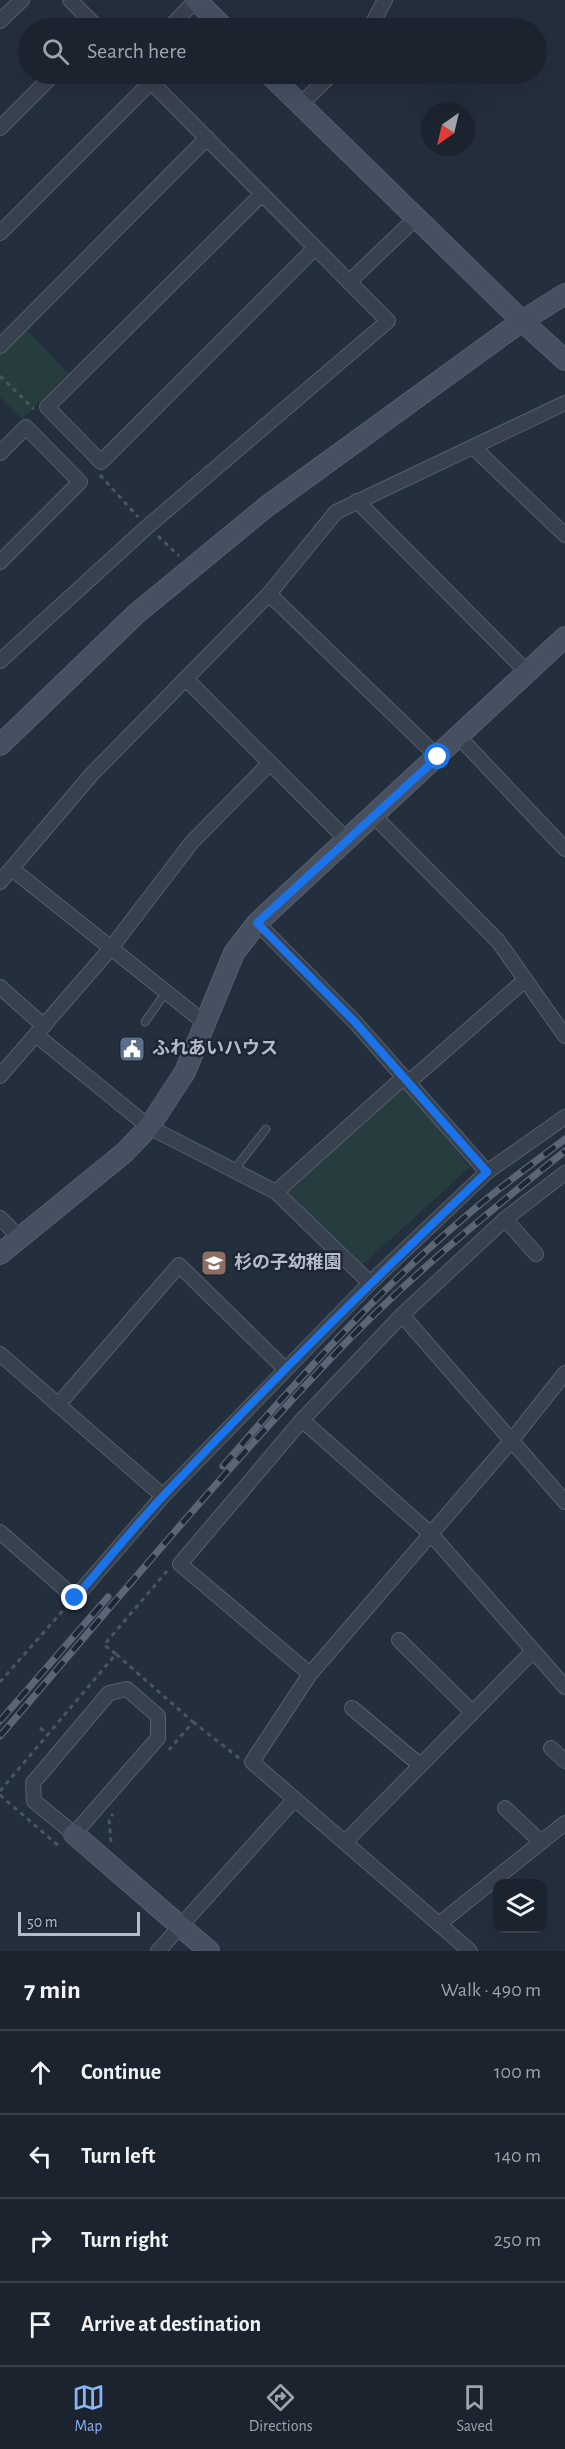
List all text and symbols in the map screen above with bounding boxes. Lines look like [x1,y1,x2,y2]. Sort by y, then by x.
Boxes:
search box [18,18,547,84]
icon: search [39,35,72,68]
text: Search here [87,40,186,62]
north arrow [421,102,475,156]
route start [424,743,450,769]
public building icon: ふれあいハウス [117,1034,147,1064]
place label: ふれあいハウス [152,1038,278,1058]
school or university icon: 杉の子幼稚園 [199,1248,229,1278]
place label: 杉の子幼稚園 [234,1252,342,1272]
route end [61,1584,87,1610]
map controls [493,1879,547,1933]
button: layers [493,1879,547,1933]
scale bar [18,1909,140,1936]
text: 50 m [27,1914,58,1930]
text: 7 min [24,1977,81,2003]
text: Walk · 490 m [441,1980,541,2000]
icon: ahead [24,2056,57,2089]
text: Continue [81,2061,161,2083]
text: 100 m [494,2062,541,2082]
icon: left [24,2140,57,2173]
text: Turn left [81,2145,155,2167]
text: 140 m [495,2146,541,2166]
icon: right [24,2224,57,2257]
text: Turn right [81,2229,168,2251]
text: 250 m [494,2230,541,2250]
icon: arrive [24,2308,57,2341]
text: Arrive at destination [81,2313,261,2335]
tab: Map [72,2381,105,2436]
tab: Directions [249,2381,313,2436]
tab: Saved [456,2381,493,2436]

